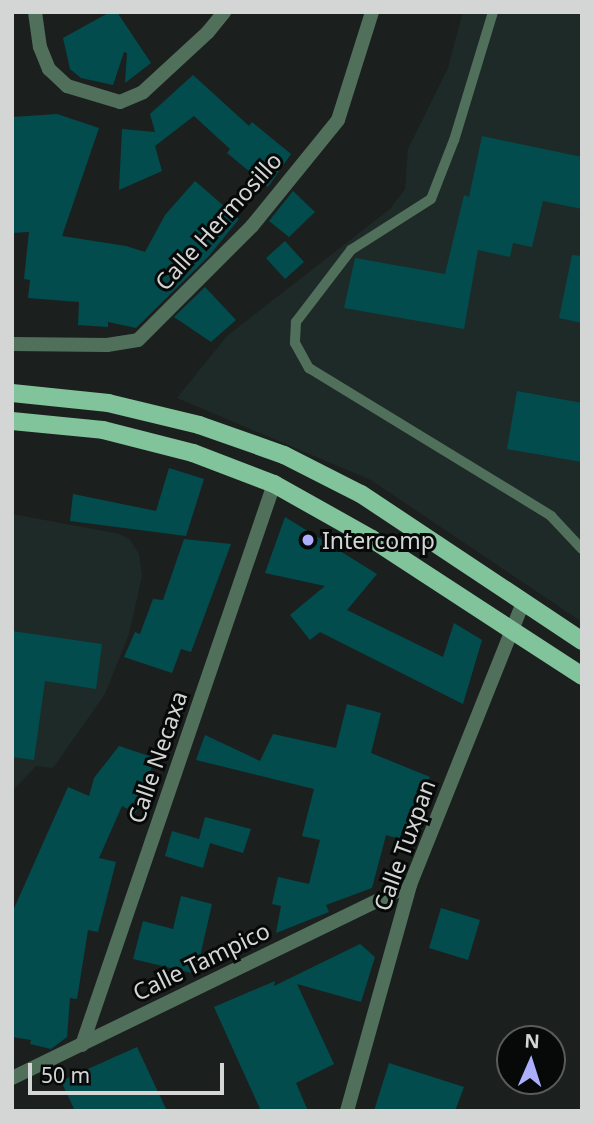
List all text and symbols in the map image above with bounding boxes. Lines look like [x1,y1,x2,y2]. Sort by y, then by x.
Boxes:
street label: Calle Hermosillo [149,146,287,296]
place label: Intercomp [322,526,435,554]
marker: Intercomp [300,532,316,548]
street label: Calle Necaxa [122,687,192,827]
street label: Calle Tuxpan [368,776,440,914]
street label: Calle Tampico [128,916,274,1006]
north arrow [496,1025,566,1095]
text: N [524,1028,540,1054]
scale bar [32,1050,228,1094]
text: 50 m [41,1061,90,1089]

